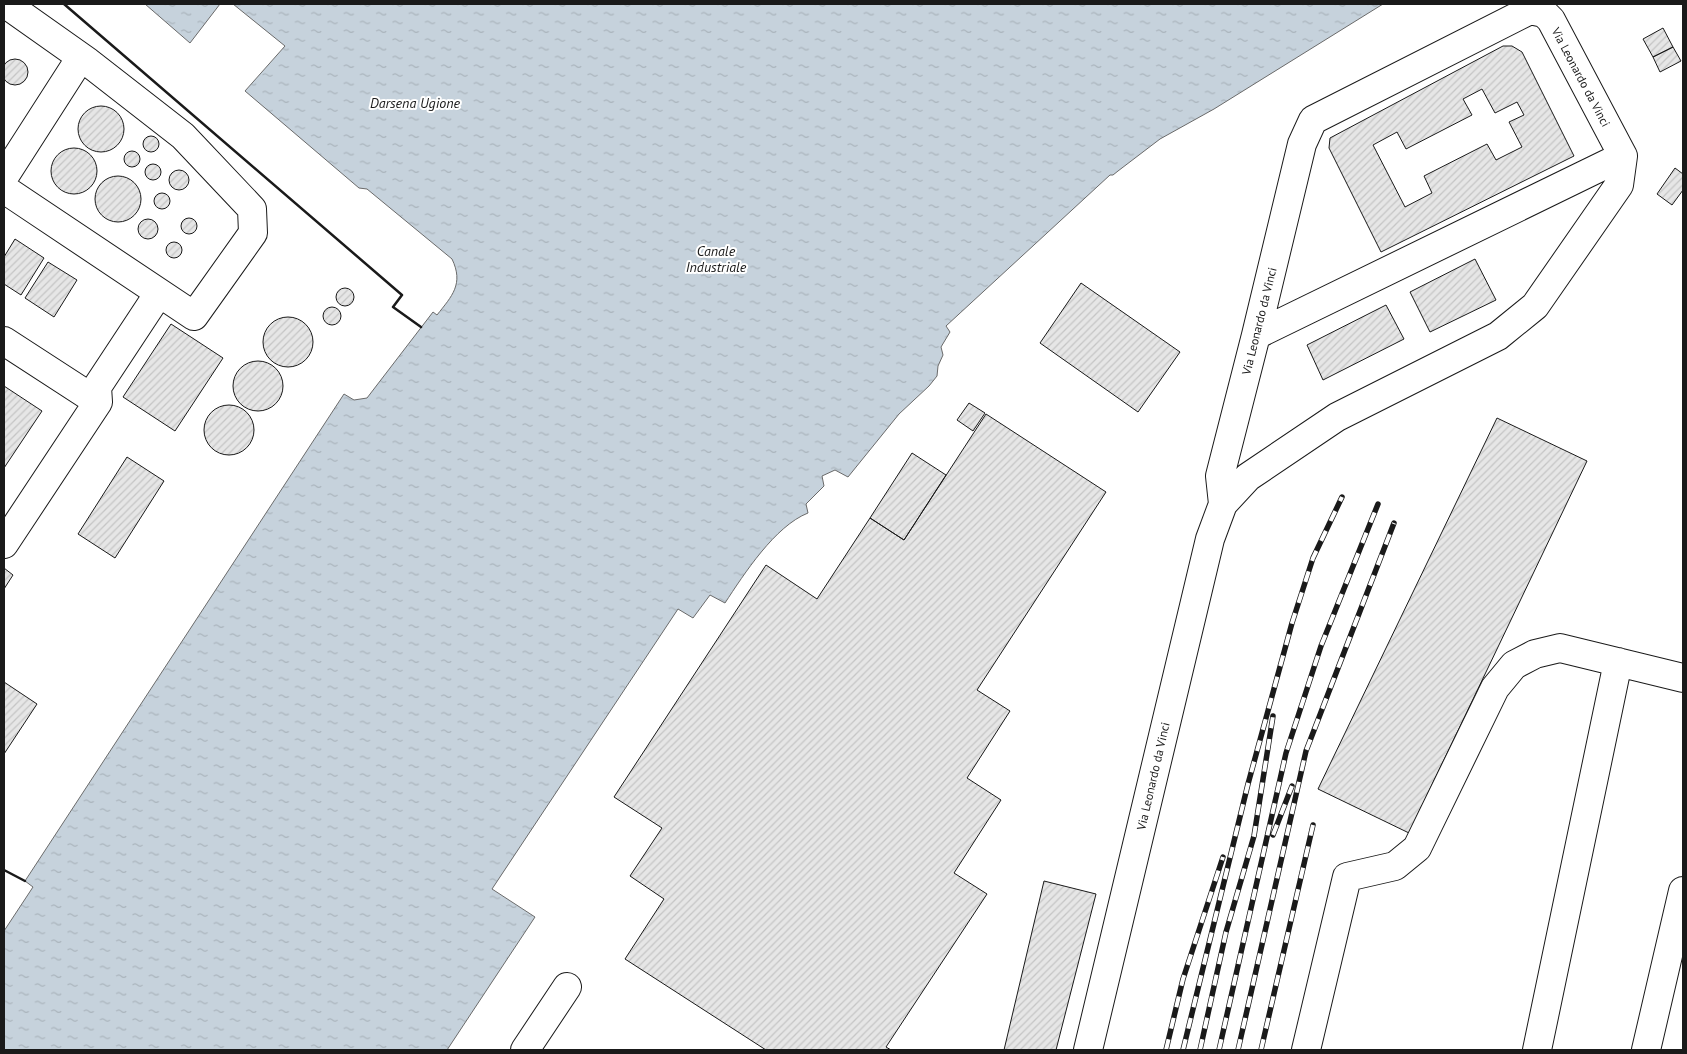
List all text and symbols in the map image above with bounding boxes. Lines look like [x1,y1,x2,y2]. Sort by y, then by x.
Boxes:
street label: Via Leonardo da Vinci [1548,24,1614,129]
water label: Darsena Ugione [370,94,461,112]
water label: Canale Industriale [686,242,747,276]
street label: Via Leonardo da Vinci [1238,266,1280,377]
street label: Via Leonardo da Vinci [1133,721,1173,832]

